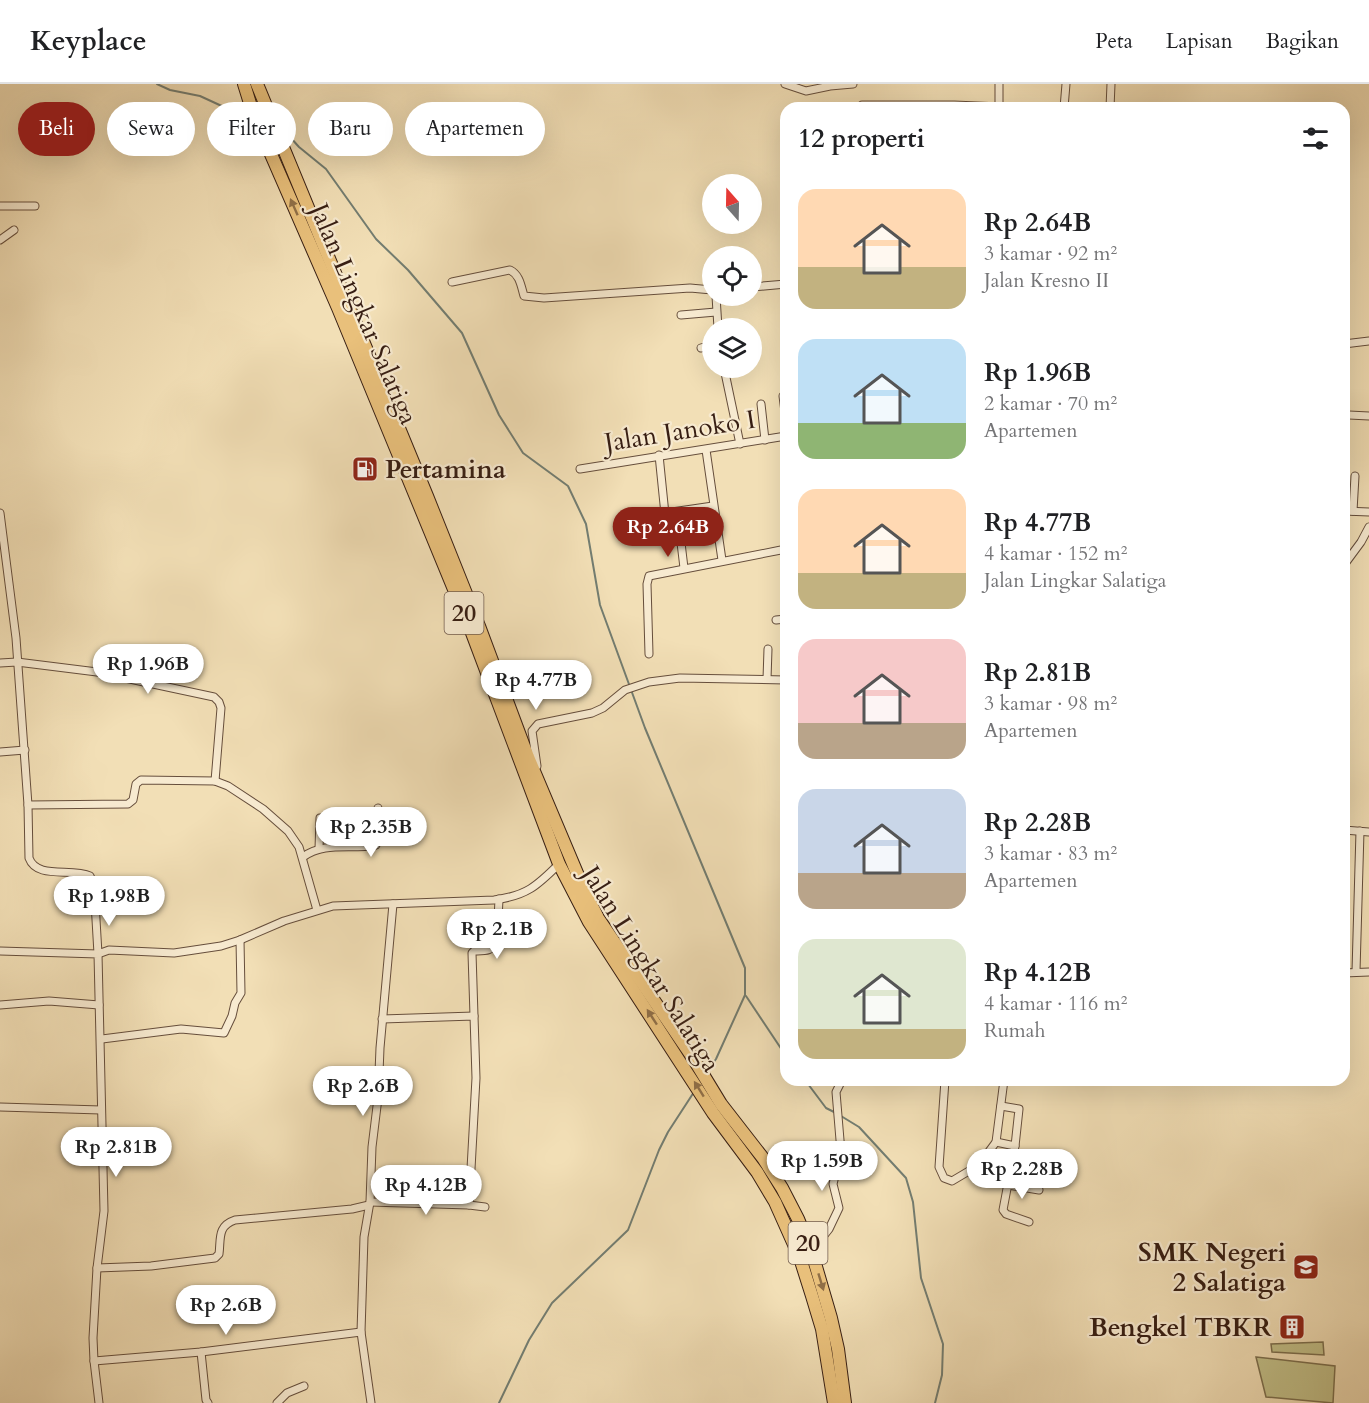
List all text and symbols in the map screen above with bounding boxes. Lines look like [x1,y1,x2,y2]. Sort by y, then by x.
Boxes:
text: Keyplace [30,22,147,60]
text: Peta [1095,27,1133,56]
text: Lapisan [1166,27,1233,56]
text: Bagikan [1266,27,1339,56]
chip: Beli [18,102,95,156]
chip: Sewa [107,102,195,156]
chip: Filter [207,102,296,156]
chip: Baru [308,102,393,156]
chip: Apartemen [405,102,545,156]
text: 12 properti [798,121,925,156]
icon: filters [1299,122,1332,155]
north arrow [702,174,762,234]
map controls [702,174,762,378]
street label: Jalan Lingkar Salatiga [300,194,426,430]
one-way arrow [289,197,299,215]
text: Rp 2.64B [984,205,1091,240]
icon: home [846,213,918,285]
text: 3 kamar · 92 m² [984,240,1117,267]
button: locate [702,246,762,306]
text: Jalan Kresno II [984,267,1109,294]
button: layers [702,318,762,378]
text: Rp 1.96B [984,355,1091,390]
icon: home [846,363,918,435]
text: 2 kamar · 70 m² [984,390,1117,417]
street label: Jalan Janoko I [598,402,758,461]
text: Apartemen [984,417,1078,444]
place label: Pertamina [385,452,506,487]
fuel station icon: Pertamina [350,454,380,484]
text: Rp 4.77B [984,505,1091,540]
pin: Rp 2.64B [606,507,730,558]
text: Rp 2.64B [627,513,709,540]
icon: home [846,513,918,585]
text: 4 kamar · 152 m² [984,540,1127,567]
text: Jalan Lingkar Salatiga [984,567,1166,594]
road number: 20 [444,592,484,634]
pin: Rp 1.96B [86,644,210,695]
text: Rp 1.96B [107,650,189,677]
text: Rp 2.81B [984,655,1091,690]
pin: Rp 4.77B [474,660,598,711]
icon: home [846,663,918,735]
text: Rp 4.77B [495,666,577,693]
text: 3 kamar · 98 m² [984,690,1117,717]
text: Apartemen [984,717,1078,744]
text: Rp 2.28B [984,805,1091,840]
pin: Rp 2.35B [309,807,433,858]
text: Rp 2.35B [330,813,412,840]
icon: home [846,813,918,885]
text: 3 kamar · 83 m² [984,840,1117,867]
street label: Jalan Lingkar Salatiga [571,856,729,1079]
text: Apartemen [984,867,1078,894]
pin: Rp 1.98B [47,876,171,927]
text: Rp 1.98B [68,882,150,909]
pin: Rp 2.1B [442,909,552,960]
text: Rp 2.1B [461,915,533,942]
text: Rp 4.12B [984,955,1091,990]
icon: home [846,963,918,1035]
text: 4 kamar · 116 m² [984,990,1127,1017]
one-way arrow [646,1009,657,1025]
text: Rumah [984,1017,1045,1044]
pin: Rp 2.6B [308,1066,418,1117]
text: Rp 2.6B [327,1072,399,1099]
one-way arrow [693,1081,704,1097]
pin: Rp 2.81B [54,1127,178,1178]
text: Rp 2.81B [75,1133,157,1160]
pin: Rp 1.59B [760,1141,884,1192]
text: Rp 1.59B [781,1147,863,1174]
pin: Rp 2.28B [960,1149,1084,1200]
text: Rp 2.28B [981,1155,1063,1182]
pin: Rp 4.12B [364,1165,488,1216]
text: Rp 4.12B [385,1171,467,1198]
road number: 20 [788,1222,828,1264]
place label: SMK Negeri 2 Salatiga [1138,1235,1286,1300]
school or university icon: SMK Negeri 2 Salatiga [1291,1252,1321,1282]
one-way arrow [817,1273,826,1291]
pin: Rp 2.6B [171,1285,281,1336]
text: Rp 2.6B [190,1291,262,1318]
place label: Bengkel TBKR [1089,1310,1272,1345]
building icon: Bengkel TBKR [1277,1312,1307,1342]

